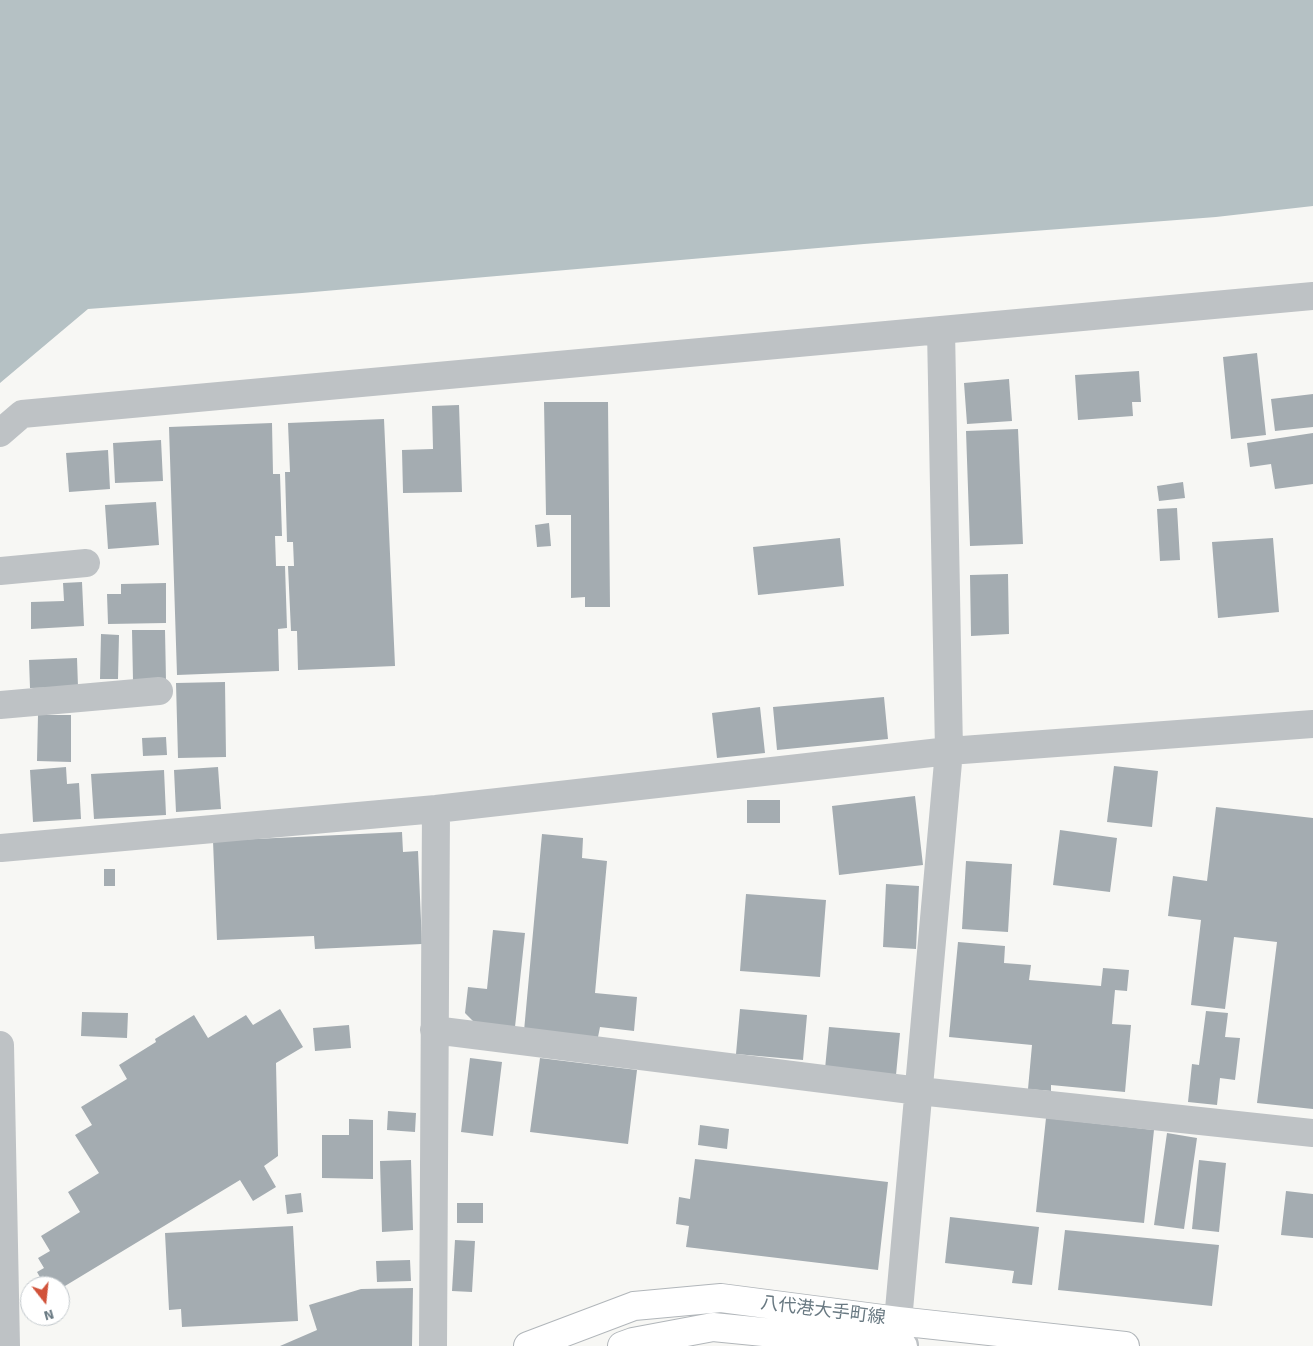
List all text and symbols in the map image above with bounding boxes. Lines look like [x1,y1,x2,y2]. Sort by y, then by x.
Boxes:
north arrow [20,1276,70,1326]
street label: 八代港大手町線 [759,1293,887,1329]
text: N [42,1305,56,1324]

